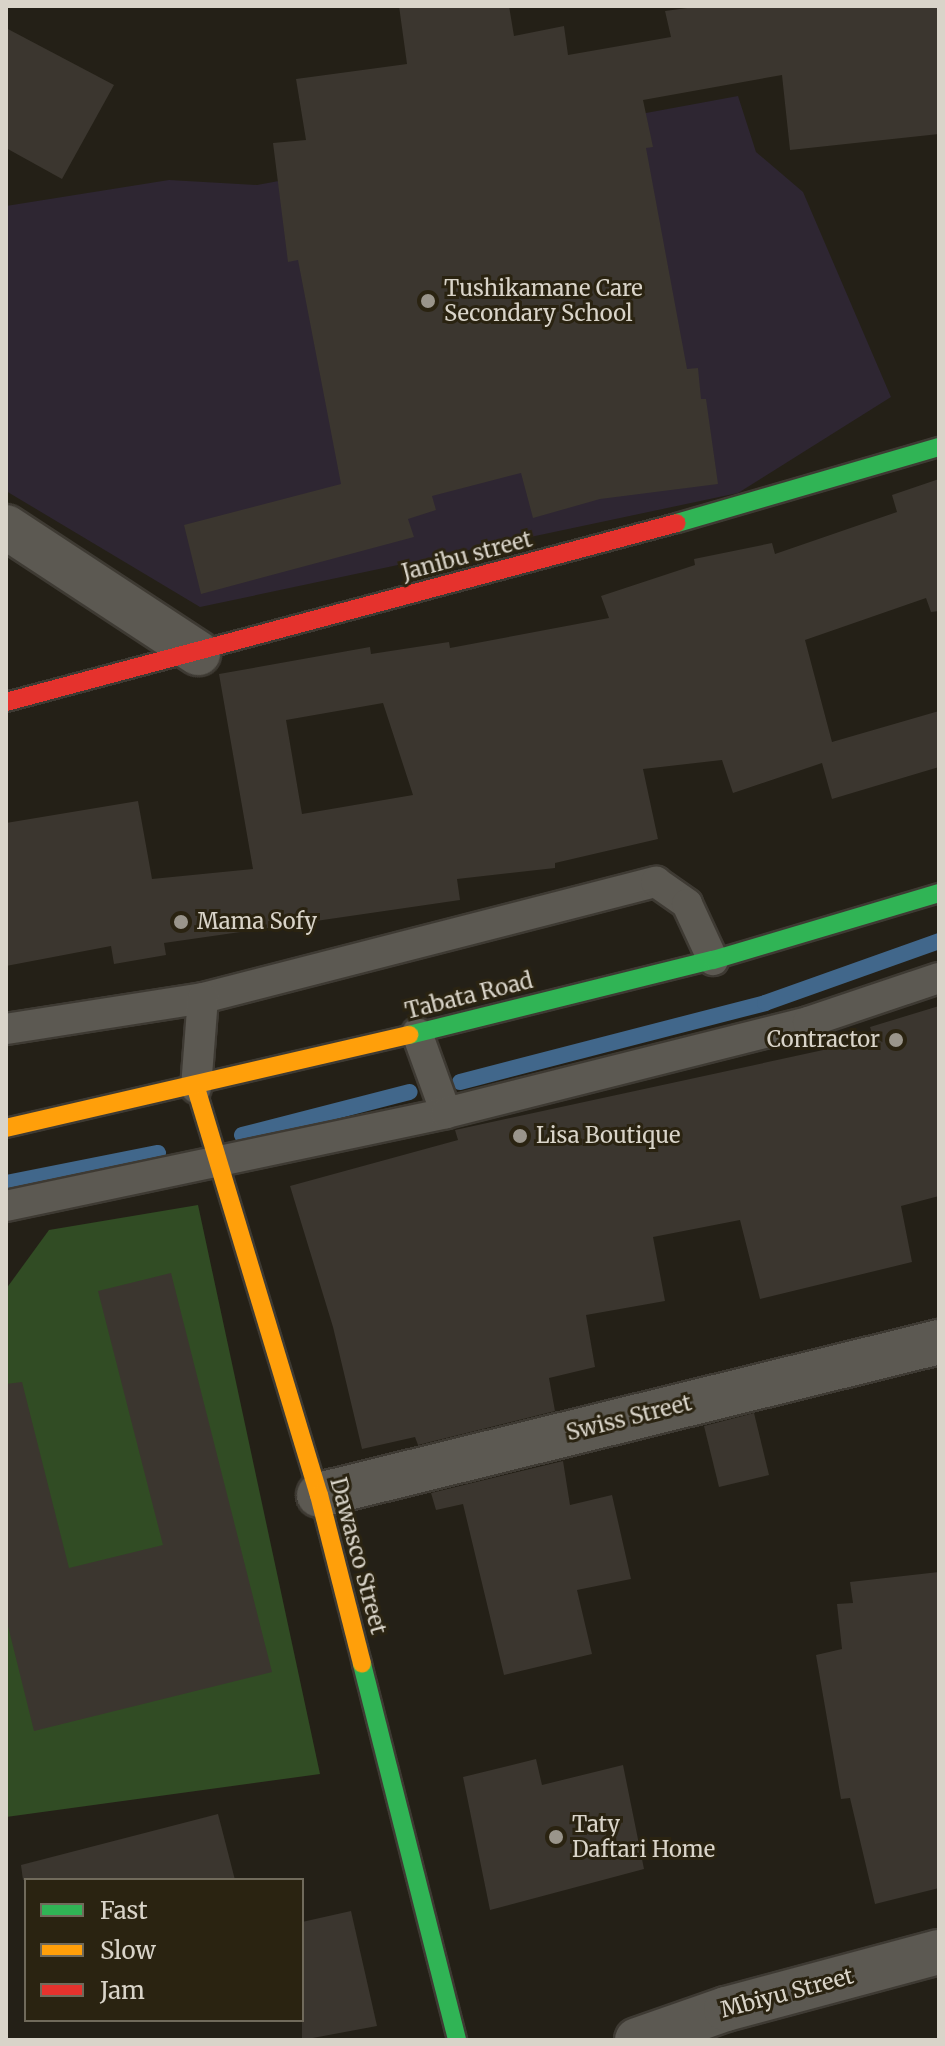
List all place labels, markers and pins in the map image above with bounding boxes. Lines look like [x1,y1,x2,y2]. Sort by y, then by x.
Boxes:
place label: Tushikamane Care Secondary School [444,275,643,326]
marker: Tushikamane Care Secondary School [419,292,437,310]
place label: Mama Sofy [197,909,317,935]
marker: Mama Sofy [172,913,190,931]
place label: Contractor [767,1027,880,1053]
marker: Contractor [887,1031,905,1049]
place label: Lisa Boutique [536,1123,680,1149]
marker: Lisa Boutique [511,1127,529,1145]
place label: Taty Daftari Home [572,1811,715,1862]
marker: Taty Daftari Home [547,1828,565,1846]

